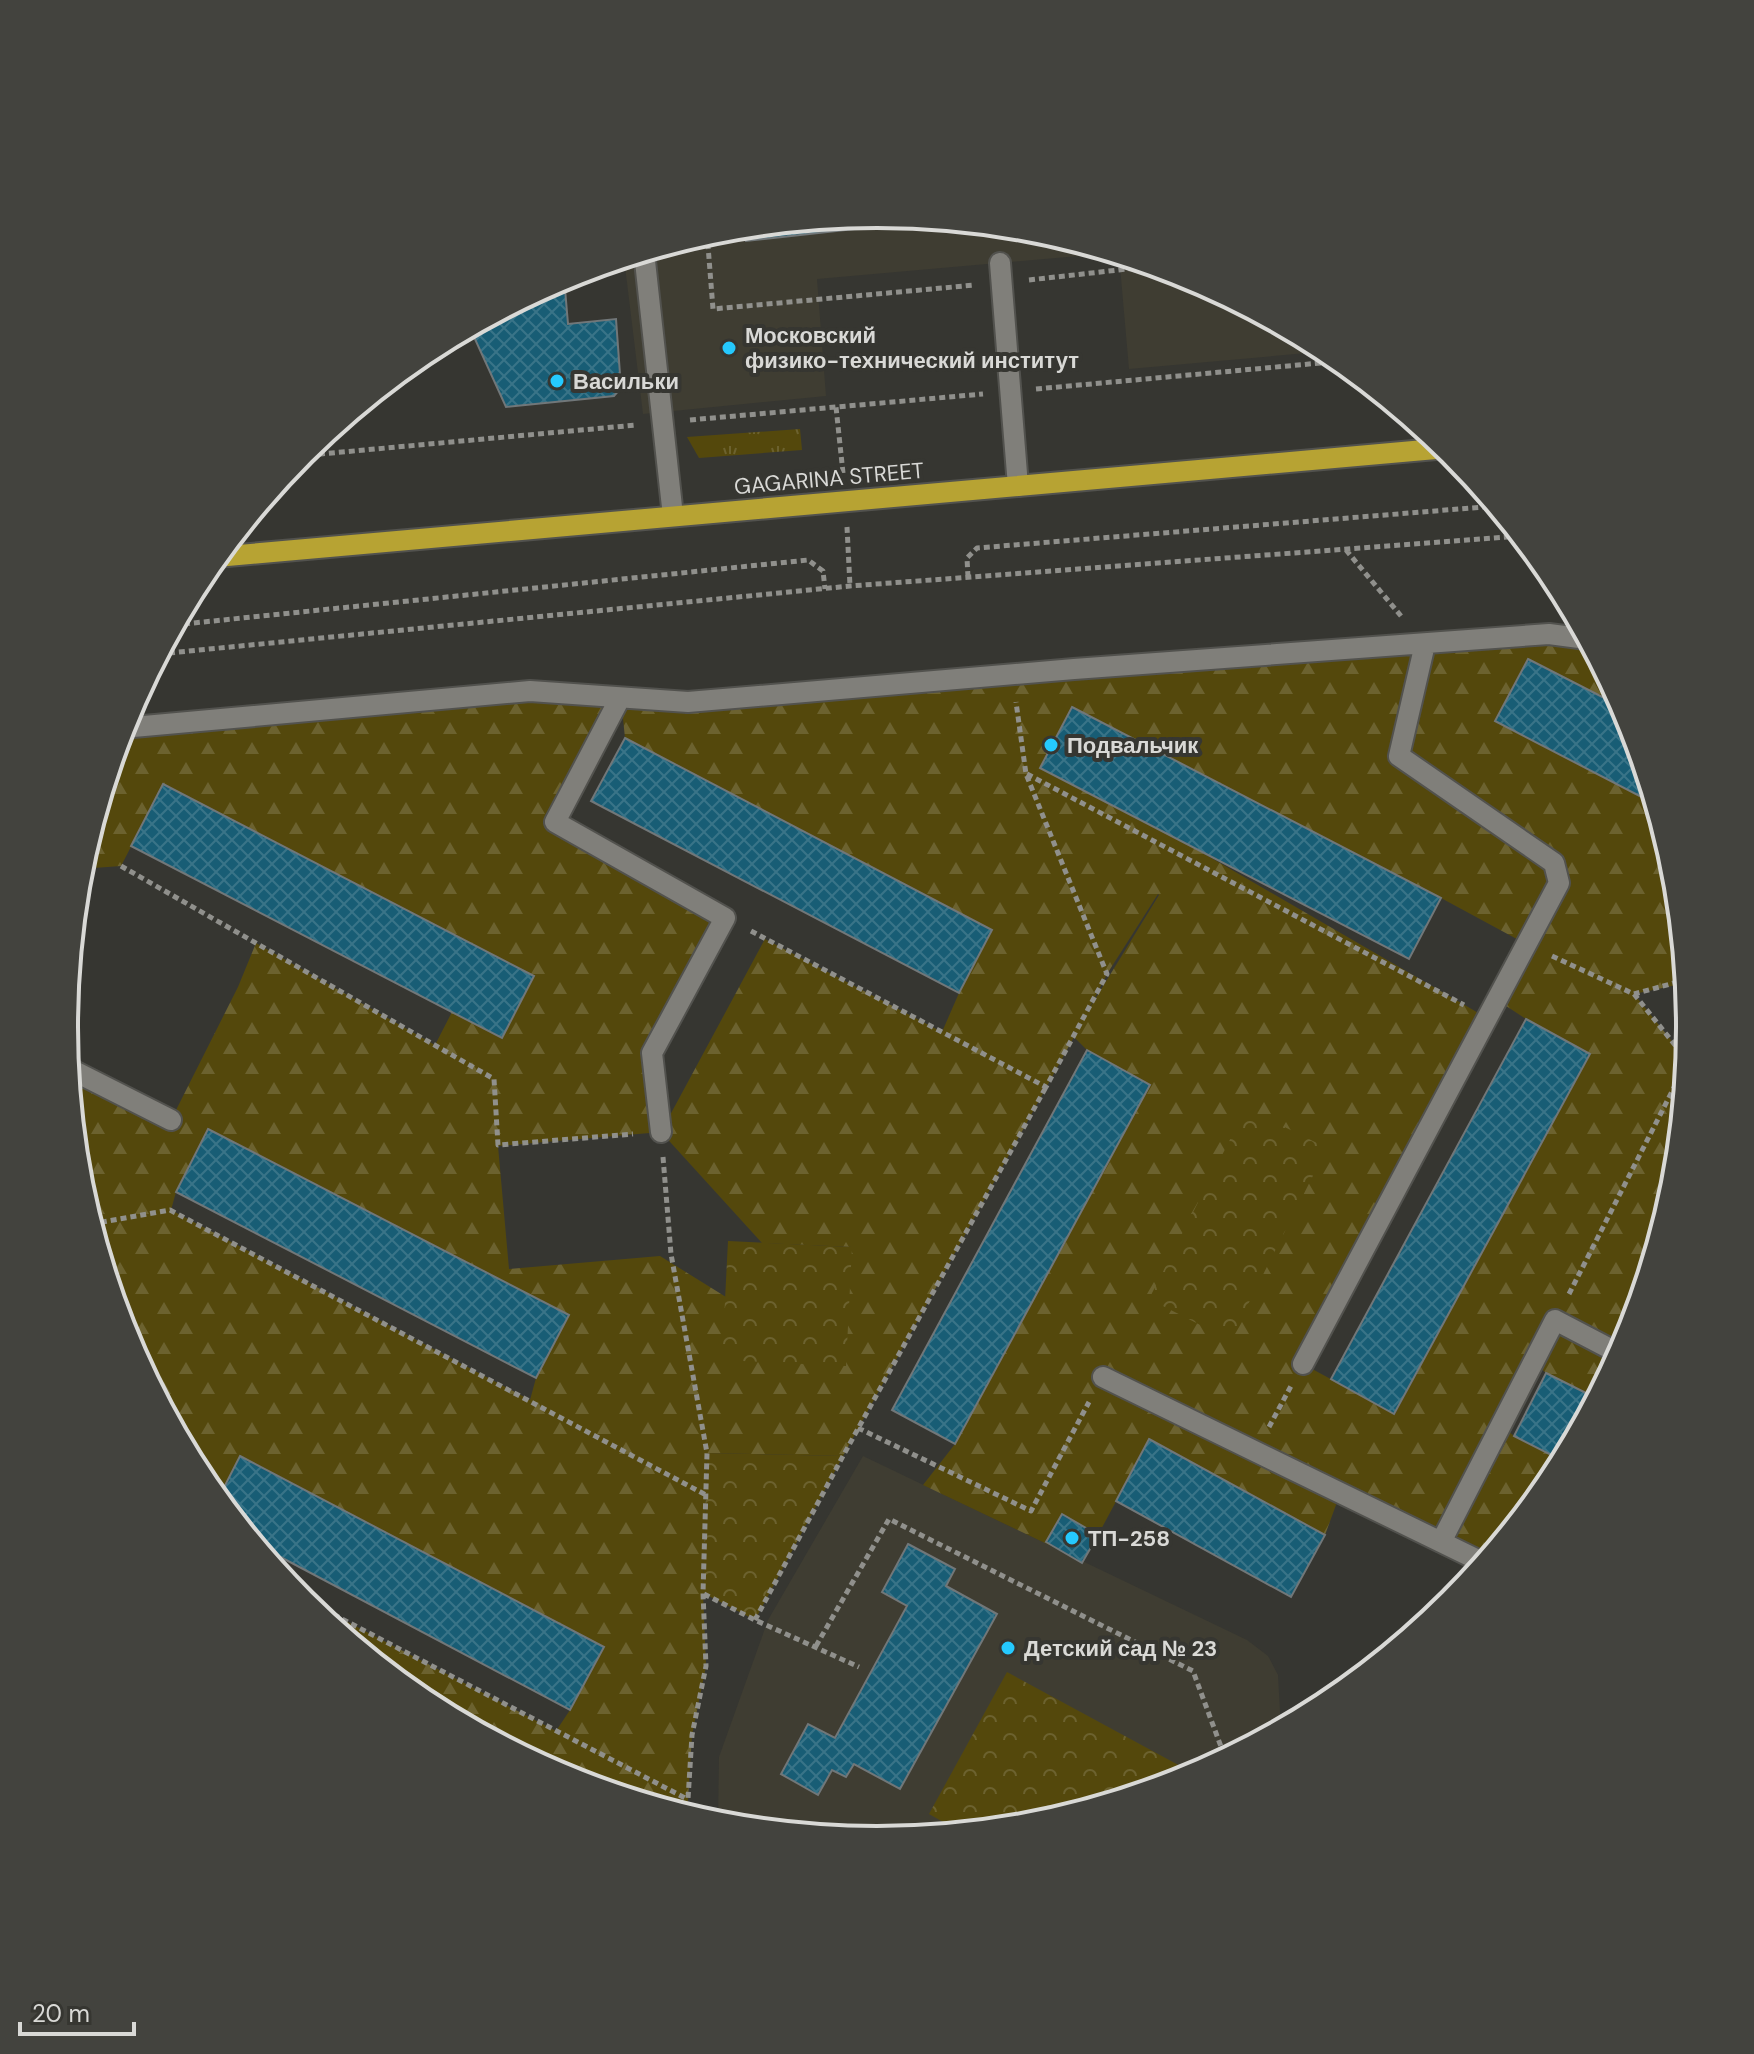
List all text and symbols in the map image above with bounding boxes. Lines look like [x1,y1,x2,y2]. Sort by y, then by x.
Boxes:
place label: Московский физико-технический институт [745,321,1079,375]
marker: Московский физико-технический институт [720,339,738,357]
place label: Васильки [573,367,679,396]
marker: Васильки [548,372,566,390]
street label: GAGARINA STREET [733,456,925,501]
place label: Подвальчик [1067,731,1199,760]
marker: Подвальчик [1042,736,1060,754]
place label: ТП-258 [1088,1524,1170,1553]
marker: ТП-258 [1063,1529,1081,1547]
place label: Детский сад № 23 [1024,1634,1217,1663]
marker: Детский сад № 23 [999,1639,1017,1657]
scale bar [20,1986,134,2036]
text: 20 m [32,1998,90,2029]

